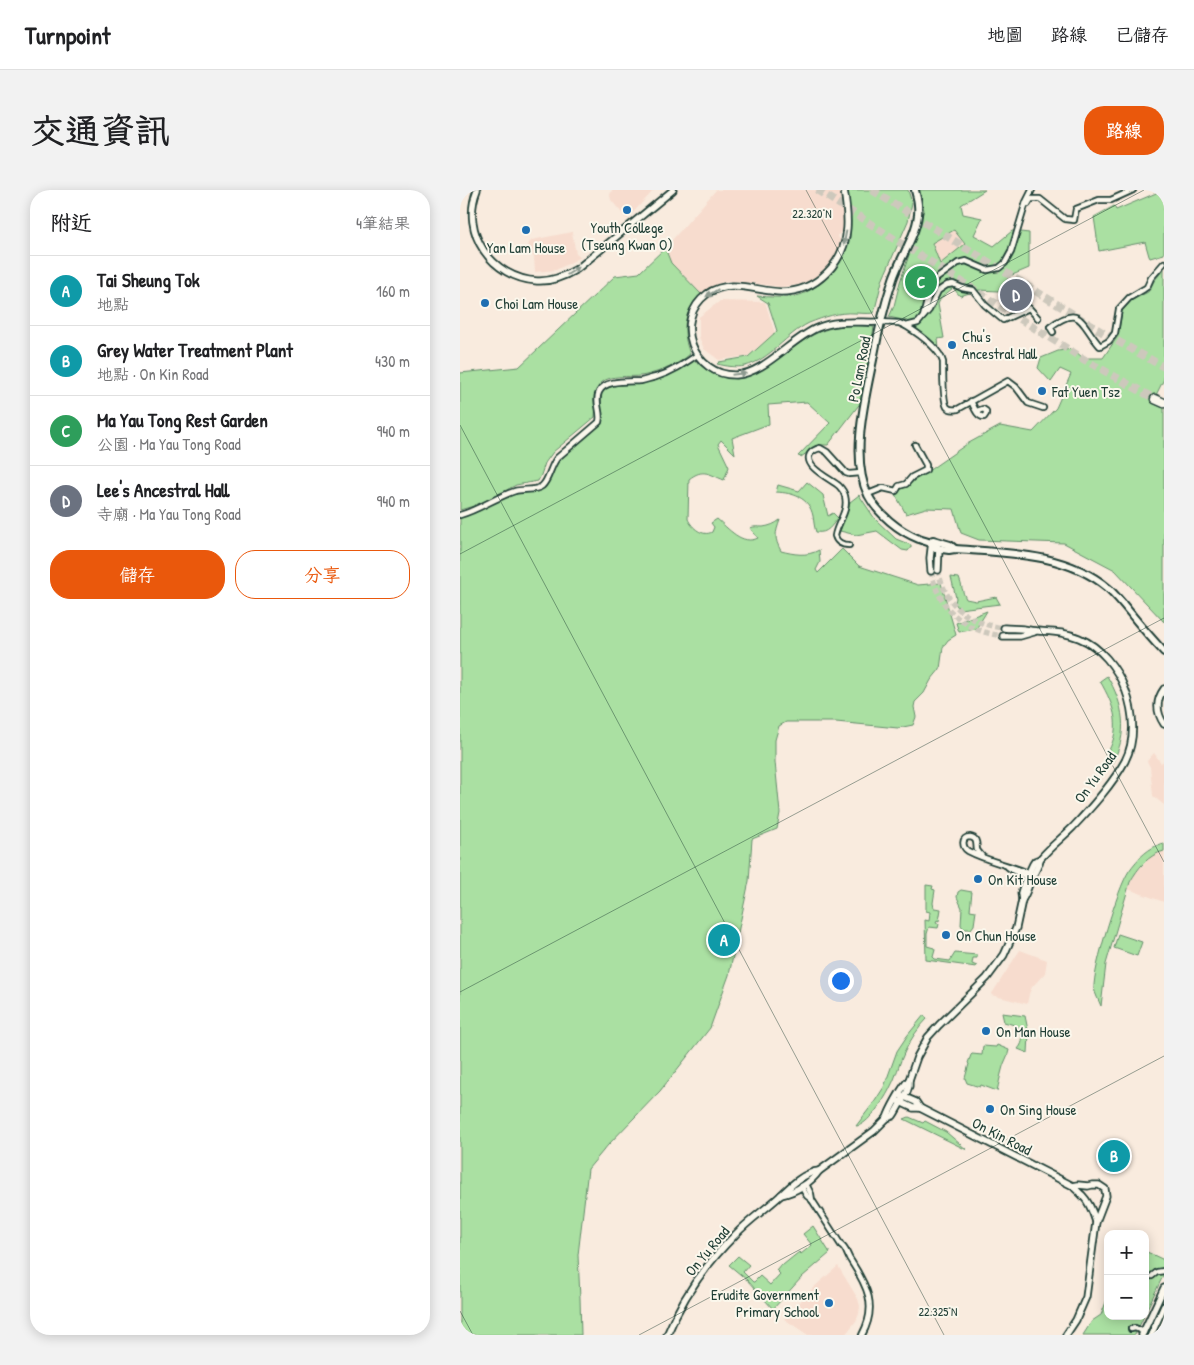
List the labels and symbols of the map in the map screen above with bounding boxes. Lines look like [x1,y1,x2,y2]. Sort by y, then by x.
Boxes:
marker: Youth College (Tseung Kwan O) [621,204,633,216]
text: 22.320°N [792,205,832,222]
place label: Youth College (Tseung Kwan O) [581,217,673,255]
marker: Yan Lam House [520,224,532,236]
one-way arrow [841,231,849,247]
place label: Yan Lam House [487,237,565,258]
pin: C [905,263,937,301]
one-way arrow [567,266,580,275]
pin: D [1000,276,1032,314]
one-way arrow [705,288,718,297]
place label: Choi Lam House [495,293,578,314]
marker: Choi Lam House [479,297,491,309]
place label: Chu's Ancestral Hall [962,326,1038,364]
street label: Po Lam Road [842,334,876,404]
marker: Chu's Ancestral Hall [946,339,958,351]
one-way arrow [731,370,747,378]
place label: Fat Yuen Tsz [1051,381,1121,402]
marker: Fat Yuen Tsz [1036,385,1048,397]
street label: On Yu Road [1069,747,1121,807]
place label: On Kit House [988,869,1057,890]
marker: On Kit House [972,873,984,885]
pin: A [708,921,740,959]
place label: On Chun House [956,925,1036,946]
marker: On Chun House [940,929,952,941]
your location [828,968,854,994]
place label: On Man House [996,1021,1070,1042]
marker: On Man House [980,1025,992,1037]
place label: On Sing House [1000,1099,1077,1120]
marker: On Sing House [984,1103,996,1115]
street label: On Kin Road [968,1112,1036,1160]
pin: B [1098,1137,1130,1175]
street label: On Yu Road [680,1221,734,1280]
place label: Erudite Government Primary School [711,1284,820,1322]
marker: Erudite Government Primary School [823,1297,835,1309]
text: 22.325°N [918,1303,958,1320]

